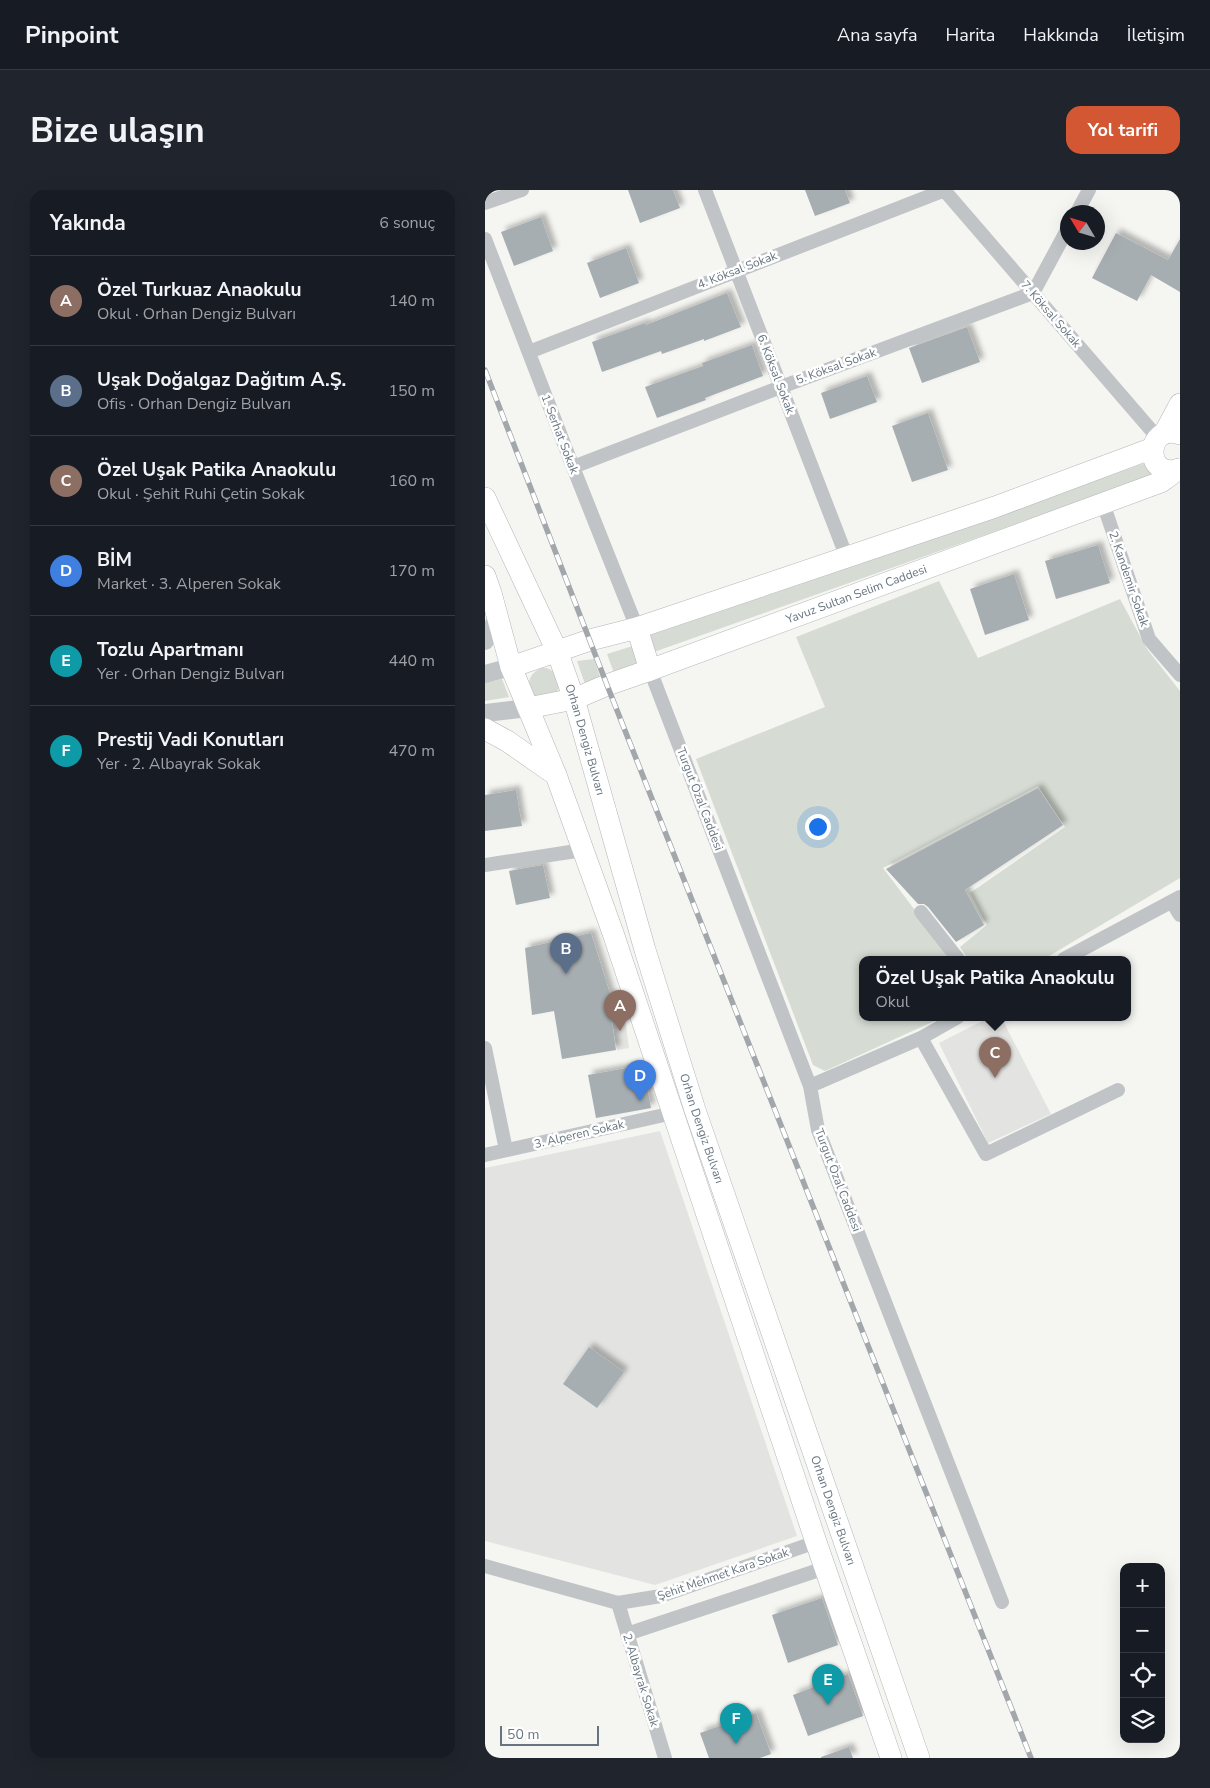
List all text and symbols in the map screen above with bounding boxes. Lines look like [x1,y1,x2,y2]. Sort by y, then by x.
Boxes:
text: Pinpoint [25,19,118,51]
text: Ana sayfa [837,23,917,47]
text: Harita [945,23,995,47]
text: Hakkında [1023,23,1099,47]
text: İletişim [1127,23,1185,47]
button: Yol tarifi [1066,106,1180,154]
text: Bize ulaşın [30,107,205,154]
north arrow [1060,205,1105,250]
text: Yakında [50,209,126,237]
text: 6 sonuç [379,212,435,234]
street label: 4. Köksal Sokak [695,247,780,293]
text: Özel Turkuaz Anaokulu [97,277,302,303]
street label: 7. Köksal Sokak [1017,277,1085,352]
text: A [60,290,72,312]
text: 140 m [388,290,435,312]
text: Okul · Orhan Dengiz Bulvarı [97,303,296,325]
street label: 6. Köksal Sokak [753,332,799,417]
street label: 5. Köksal Sokak [794,344,879,388]
text: Uşak Doğalgaz Dağıtım A.Ş. [97,367,346,393]
text: B [60,380,72,402]
text: 150 m [388,380,435,402]
street label: 1. Serhat Sokak [537,392,583,477]
text: Ofis · Orhan Dengiz Bulvarı [97,393,291,415]
text: Özel Uşak Patika Anaokulu [97,457,336,483]
text: C [61,470,71,492]
text: 160 m [388,470,435,492]
text: Okul · Şehit Ruhi Çetin Sokak [97,483,305,505]
street label: 2. Kandemir Sokak [1105,529,1153,630]
text: BİM [97,547,132,573]
text: D [60,560,72,582]
text: 170 m [388,560,435,582]
street label: Yavuz Sultan Selim Caddesi [783,561,929,628]
text: Market · 3. Alperen Sokak [97,573,281,595]
text: Tozlu Apartmanı [97,637,244,663]
text: E [61,650,71,672]
text: 440 m [388,650,435,672]
text: Yer · Orhan Dengiz Bulvarı [97,663,285,685]
street label: Orhan Dengiz Bulvarı [561,682,609,797]
text: Prestij Vadi Konutları [97,727,284,753]
text: F [62,740,71,762]
text: 470 m [388,740,435,762]
street label: Turgut Özal Caddesi [673,745,727,853]
text: Yer · 2. Albayrak Sokak [97,753,260,775]
your location [805,814,831,840]
pin: B [550,933,582,974]
popup [859,956,1131,1021]
text: Özel Uşak Patika Anaokulu [875,965,1115,991]
pin: A [604,990,636,1031]
text: Okul [875,991,909,1013]
pin: C [979,1037,1011,1078]
pin: D [624,1060,656,1101]
street label: Orhan Dengiz Bulvarı [676,1071,728,1185]
street label: 3. Alperen Sokak [533,1116,626,1152]
street label: Turgut Özal Caddesi [811,1126,865,1234]
street label: Orhan Dengiz Bulvarı [807,1453,860,1567]
street label: Şehit Mehmet Kara Sokak [655,1544,792,1604]
map controls [1120,1563,1165,1743]
button: + [1120,1563,1165,1608]
button: − [1120,1608,1165,1653]
street label: 2. Albayrak Sokak [619,1631,663,1730]
button: locate [1120,1653,1165,1698]
pin: E [812,1664,844,1705]
button: layers [1120,1698,1165,1743]
pin: F [720,1703,752,1744]
scale bar [500,1723,599,1746]
text: 50 m [507,1725,539,1744]

